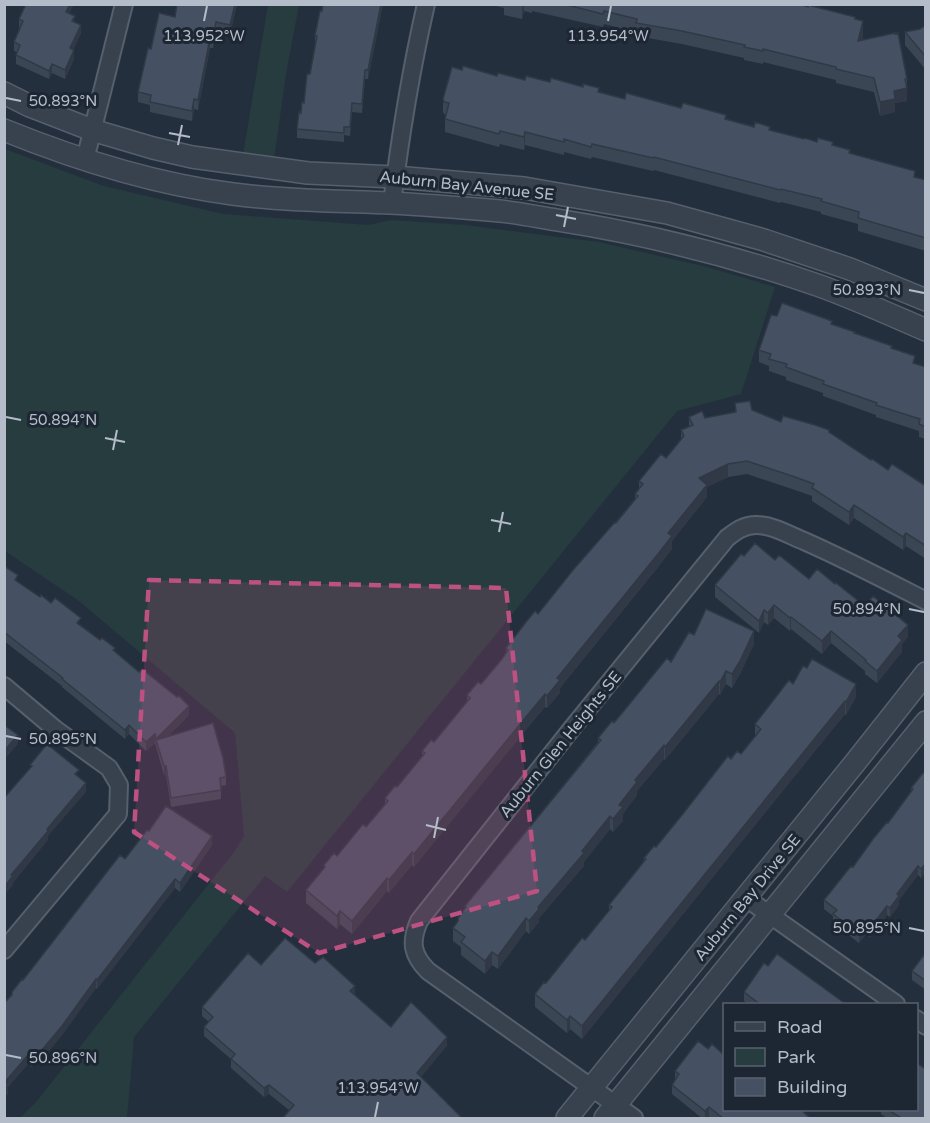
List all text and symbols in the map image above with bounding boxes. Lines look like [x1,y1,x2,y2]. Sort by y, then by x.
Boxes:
text: 113.952°W [163,27,245,45]
text: 113.954°W [567,27,649,45]
text: 50.893°N [29,92,97,110]
street label: Auburn Bay Avenue SE [379,167,555,205]
text: 50.893°N [833,281,901,299]
text: 50.894°N [29,411,97,429]
text: 50.894°N [833,600,901,618]
street label: Auburn Glen Heights SE [495,667,626,822]
text: 50.895°N [29,730,97,748]
street label: Auburn Bay Drive SE [690,830,805,965]
text: 50.895°N [833,919,901,937]
legend [723,1003,918,1111]
text: Road [777,1016,822,1038]
text: Park [777,1046,816,1068]
text: 50.896°N [29,1049,97,1067]
text: Building [777,1076,847,1098]
text: 113.954°W [337,1079,419,1097]

